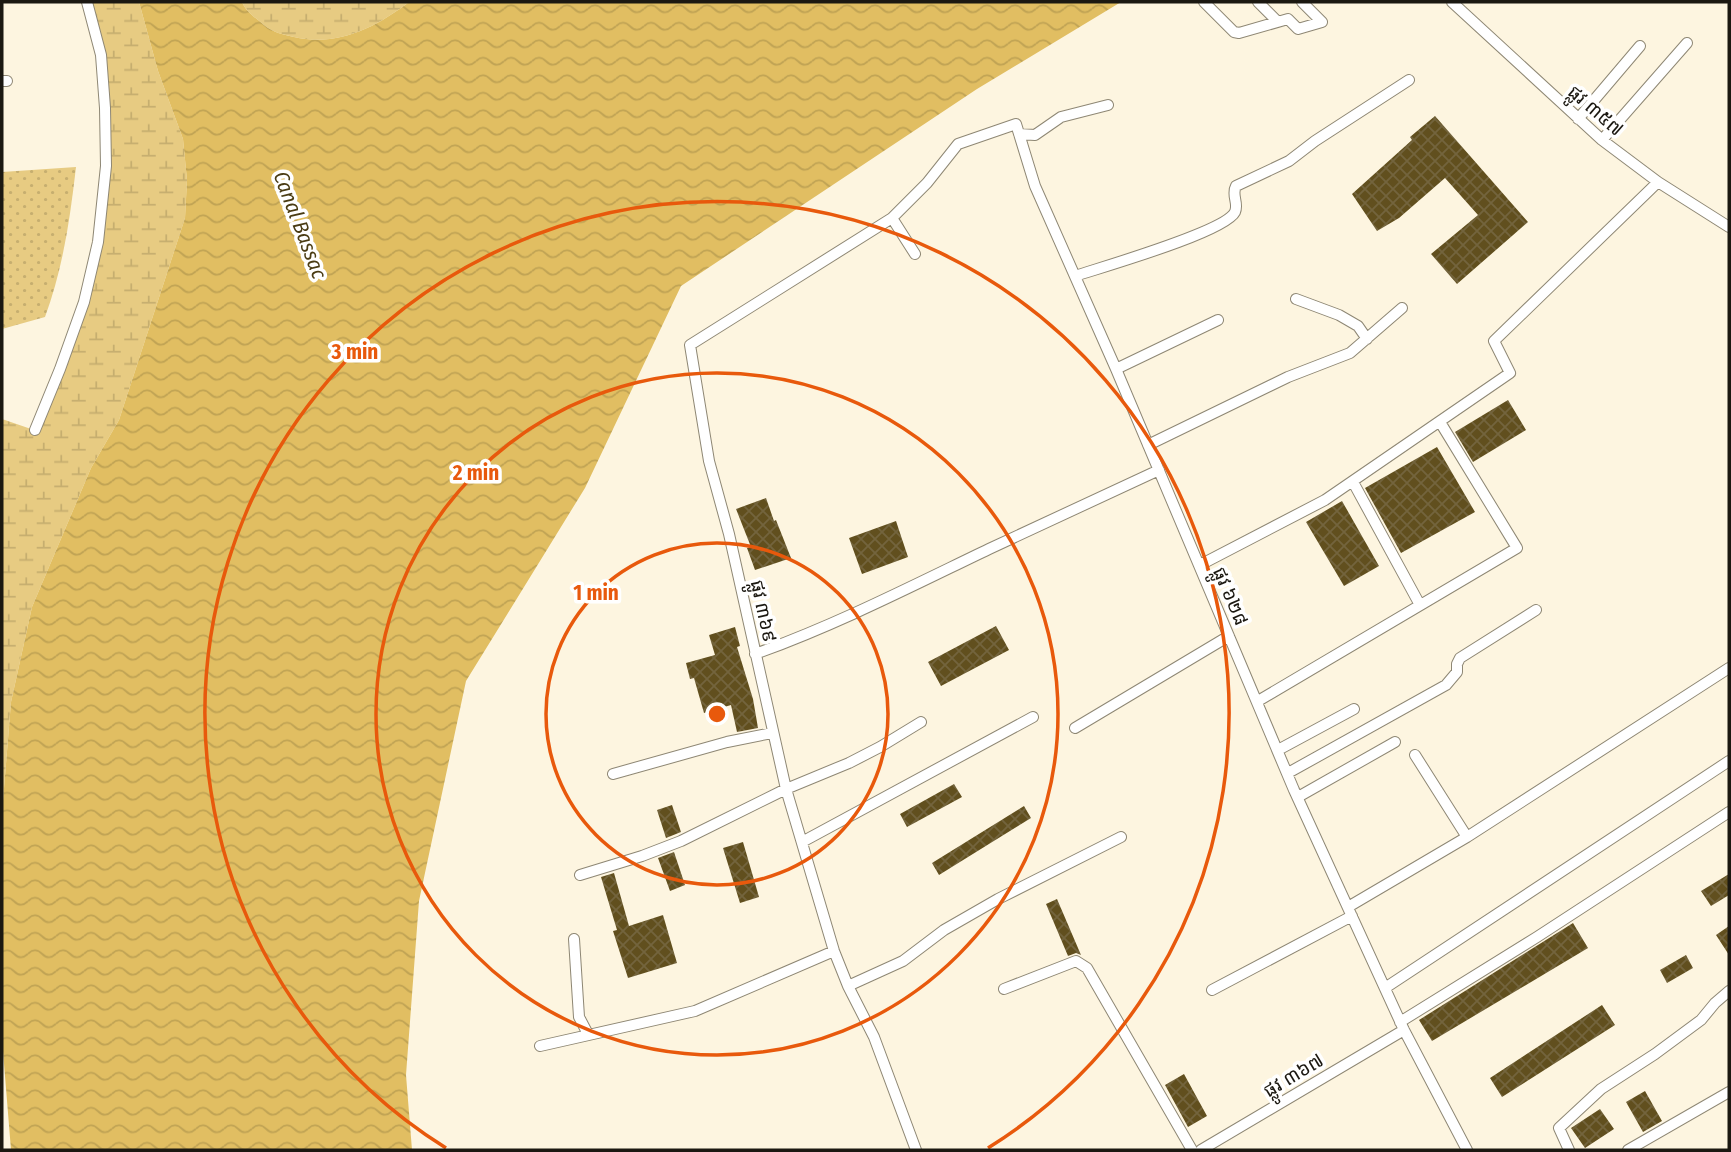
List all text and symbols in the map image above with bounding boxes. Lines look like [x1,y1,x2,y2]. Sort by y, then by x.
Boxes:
street label: ផ្លូវ ៣៥៧ [1560,80,1628,145]
water label: Canal Bassac [268,168,333,283]
text: 3 min [331,339,378,365]
text: 2 min [452,460,499,486]
street label: ផ្លូវ ៦២៨ [1203,564,1253,631]
street label: ផ្លូវ ៣៦៩ [740,578,781,646]
text: 1 min [573,580,619,606]
centre of rings [705,702,729,726]
street label: ផ្លូវ ៣៦៧ [1259,1049,1330,1107]

